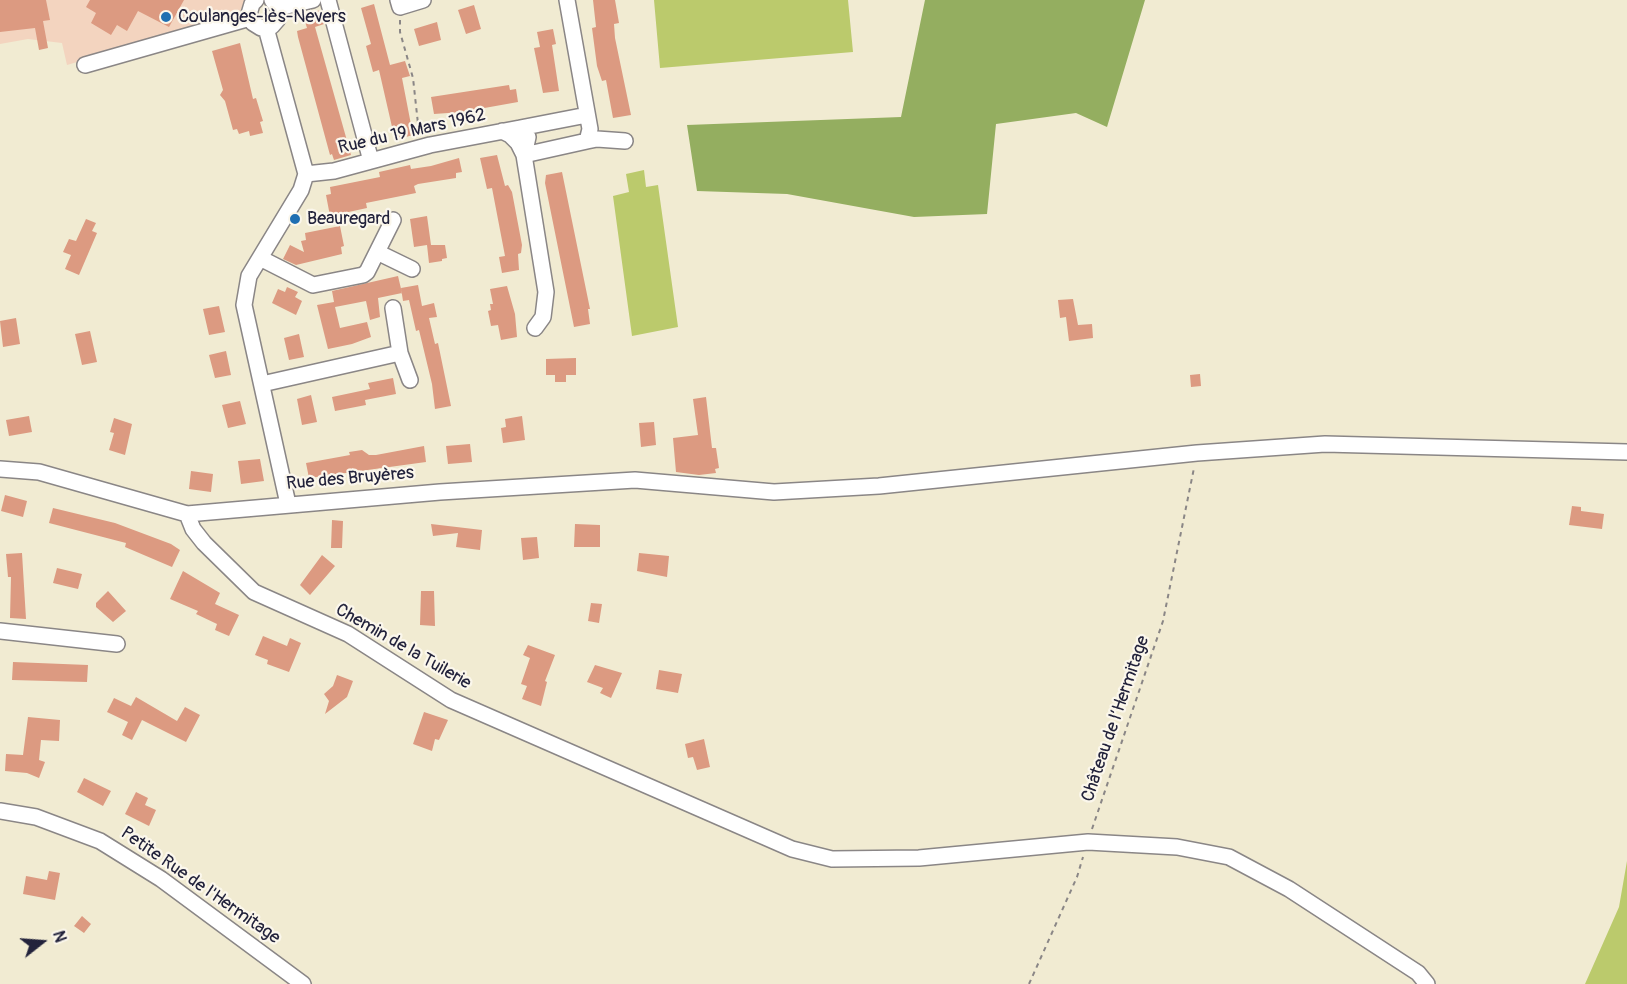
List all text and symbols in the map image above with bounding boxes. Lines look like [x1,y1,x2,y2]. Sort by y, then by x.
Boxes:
place label: Coulanges-lès-Nevers [178,6,346,28]
marker: Coulanges-lès-Nevers [159,10,173,24]
street label: Rue du 19 Mars 1962 [336,105,488,159]
place label: Beauregard [307,208,390,230]
marker: Beauregard [288,212,302,226]
street label: Rue des Bruyères [285,463,415,495]
street label: Chemin de la Tuilerie [331,599,475,695]
street label: Château de l’Hermitage [1077,633,1155,805]
street label: Petite Rue de l'Hermitage [116,823,284,949]
north arrow [12,912,72,972]
text: N [48,929,70,945]

